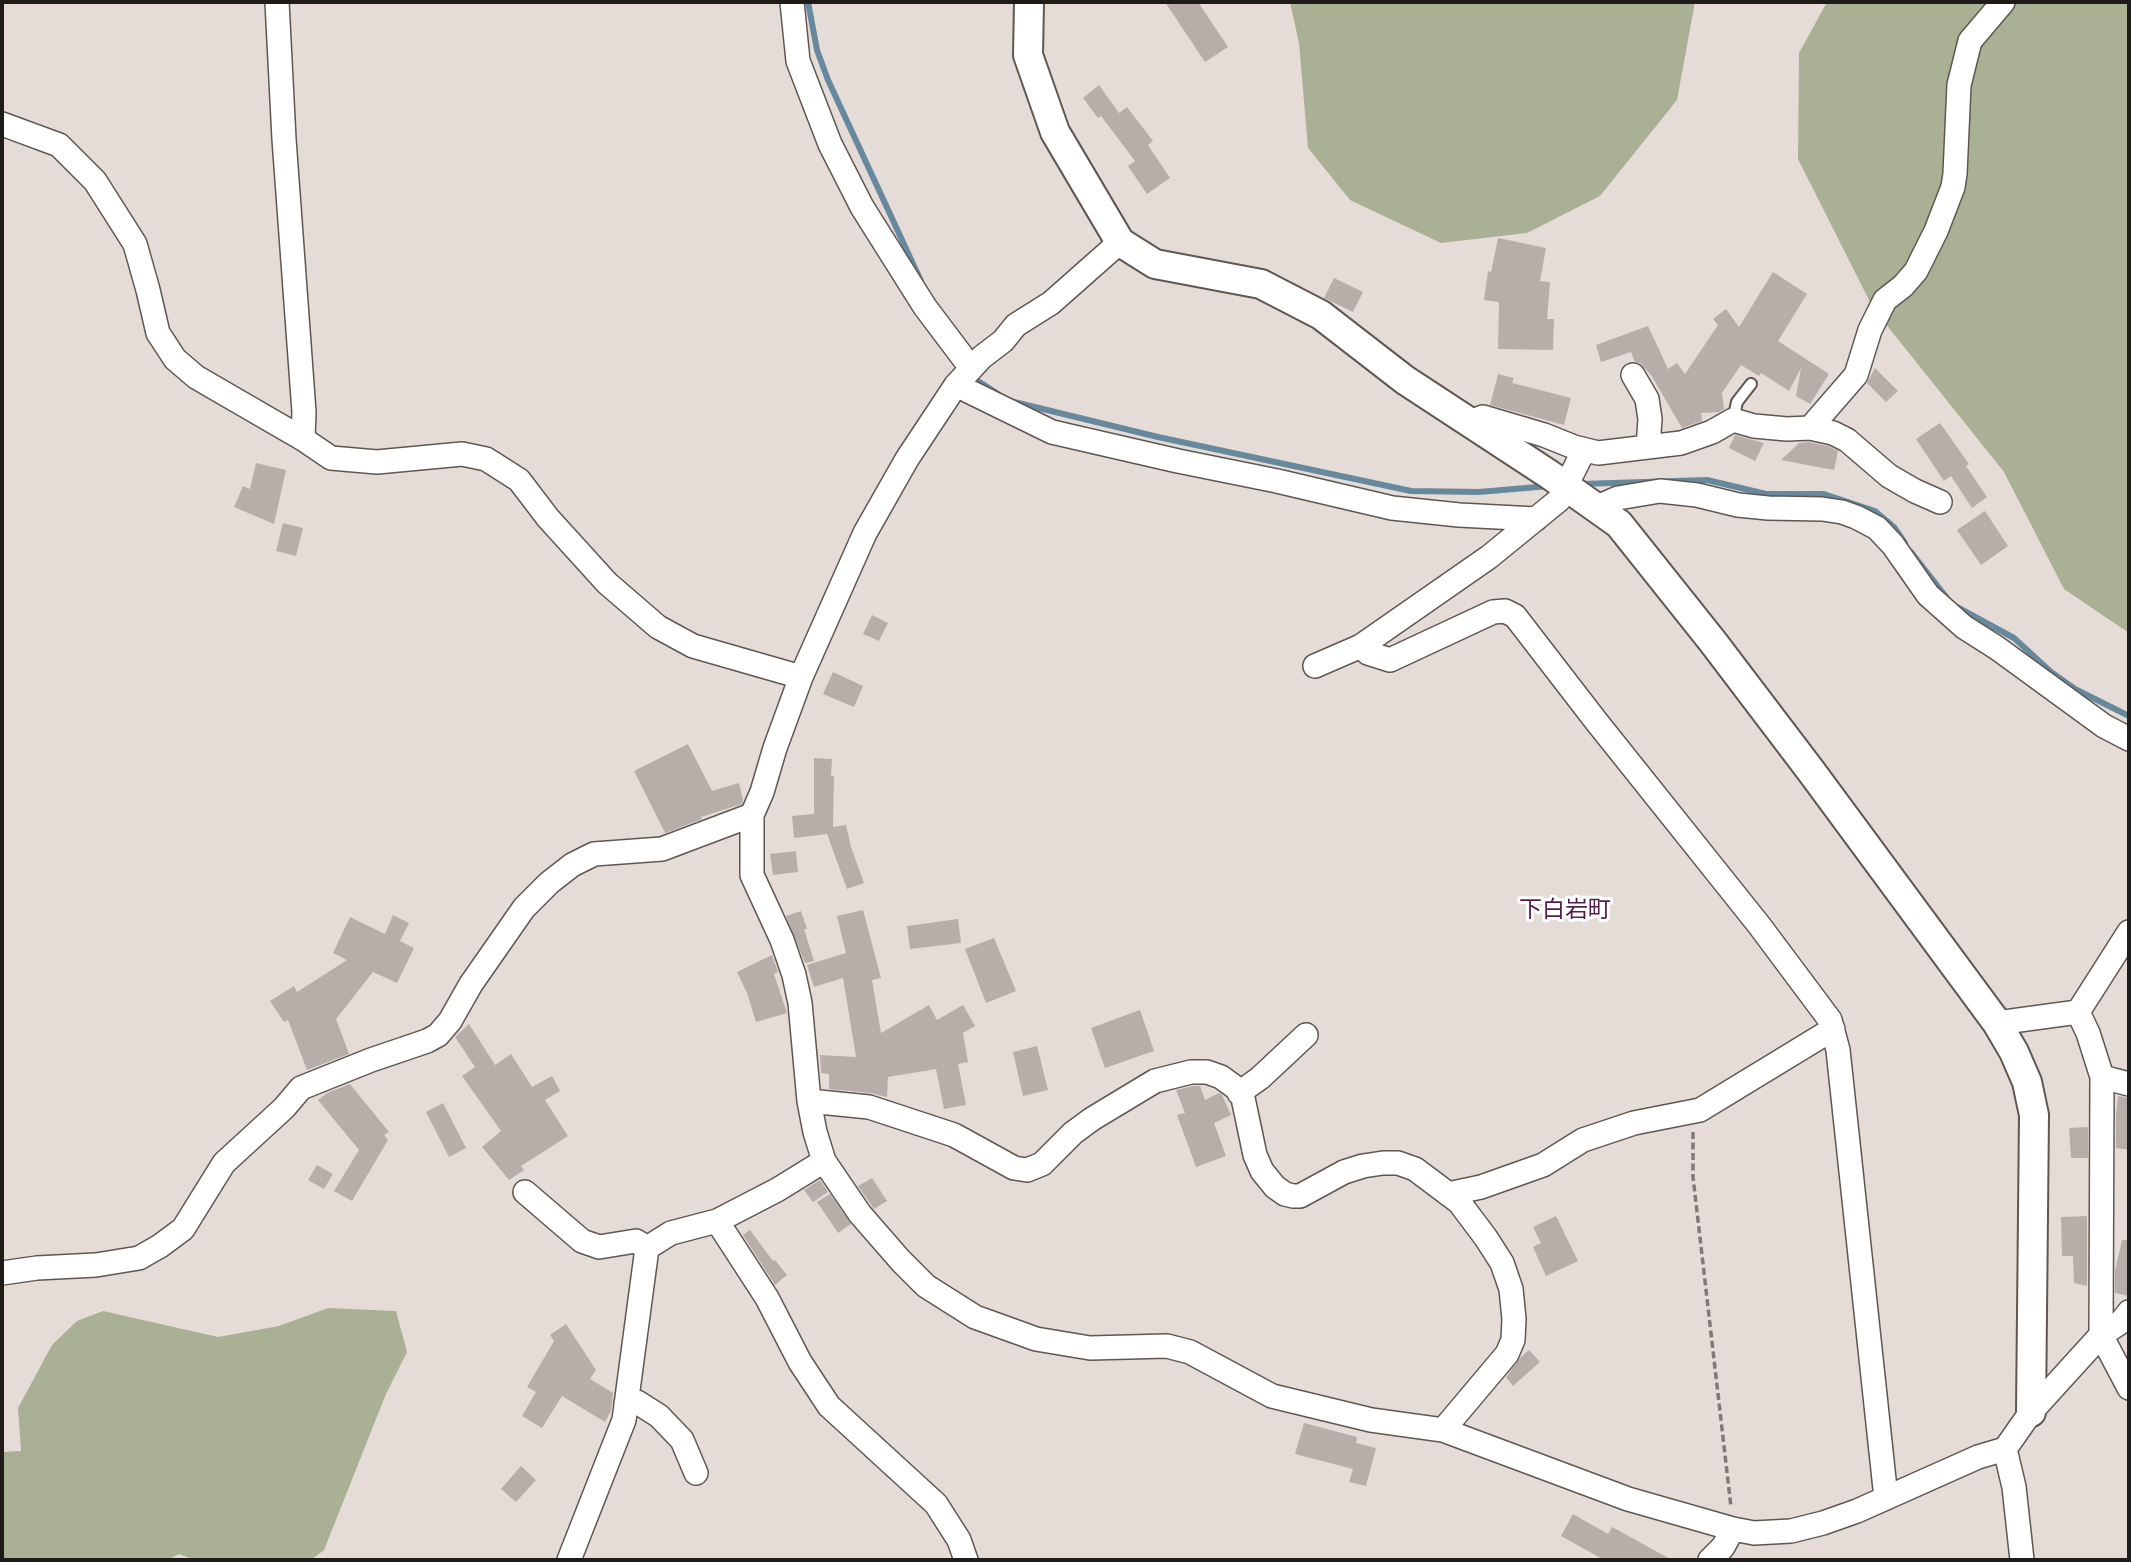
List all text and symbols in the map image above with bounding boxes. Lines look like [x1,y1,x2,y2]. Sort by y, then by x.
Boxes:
district label: 下白岩町 [1519,897,1611,925]

